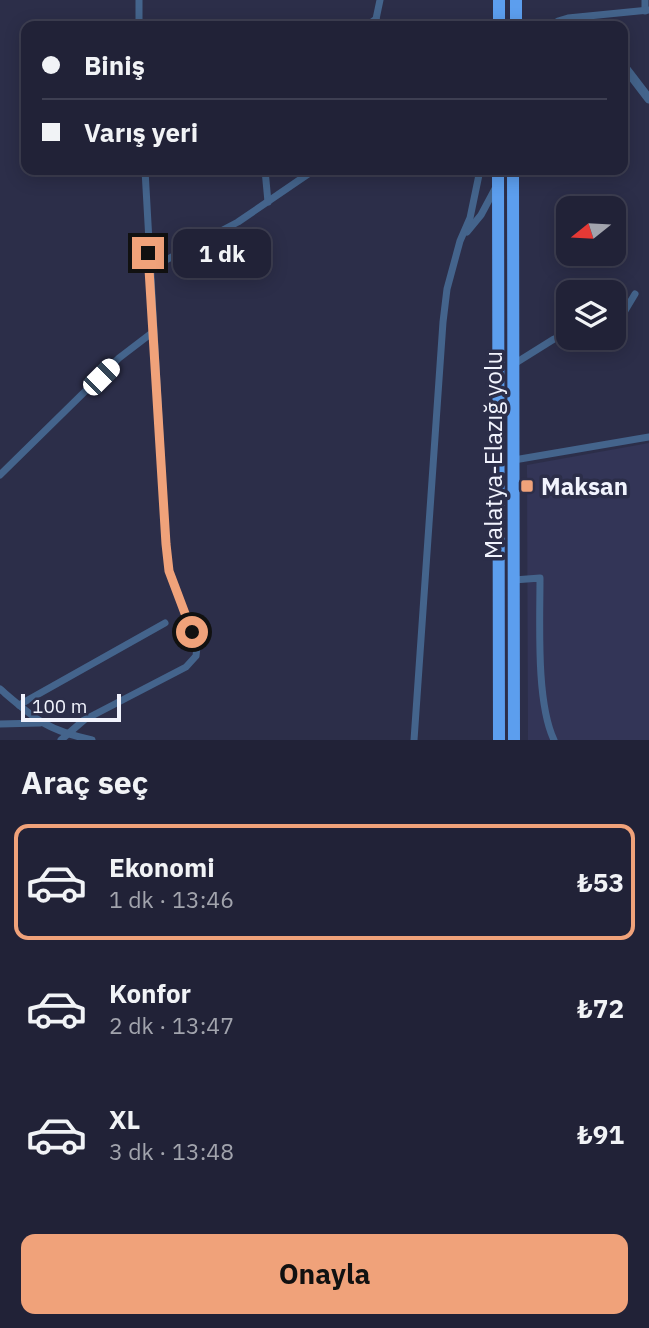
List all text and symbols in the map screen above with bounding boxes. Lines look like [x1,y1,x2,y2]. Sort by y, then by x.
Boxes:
text: Biniş [84,48,145,82]
text: Varış yeri [84,115,198,149]
north arrow [556,196,626,266]
map controls [556,196,626,350]
callout: 1 dk [172,229,270,278]
route end [132,237,164,269]
text: 1 dk [199,238,245,268]
button: layers [556,280,626,350]
street label: Malatya-Elazığ yolu [477,351,509,559]
car [79,355,124,399]
place label: Maksan [541,470,628,502]
marker: Maksan [519,478,535,494]
route start [176,616,208,648]
scale bar [21,691,121,723]
text: 100 m [32,694,87,718]
text: Araç seç [21,761,148,803]
text: Ekonomi [109,850,215,884]
icon: car [25,851,88,914]
text: ₺53 [577,865,624,899]
text: 1 dk · 13:46 [109,884,234,914]
text: Konfor [109,976,191,1010]
icon: car [25,977,88,1040]
text: ₺72 [577,991,624,1025]
text: 2 dk · 13:47 [109,1010,234,1040]
text: XL [109,1102,140,1136]
icon: car [25,1103,88,1166]
text: ₺91 [577,1117,624,1151]
text: 3 dk · 13:48 [109,1136,234,1166]
button: Onayla [21,1234,628,1314]

